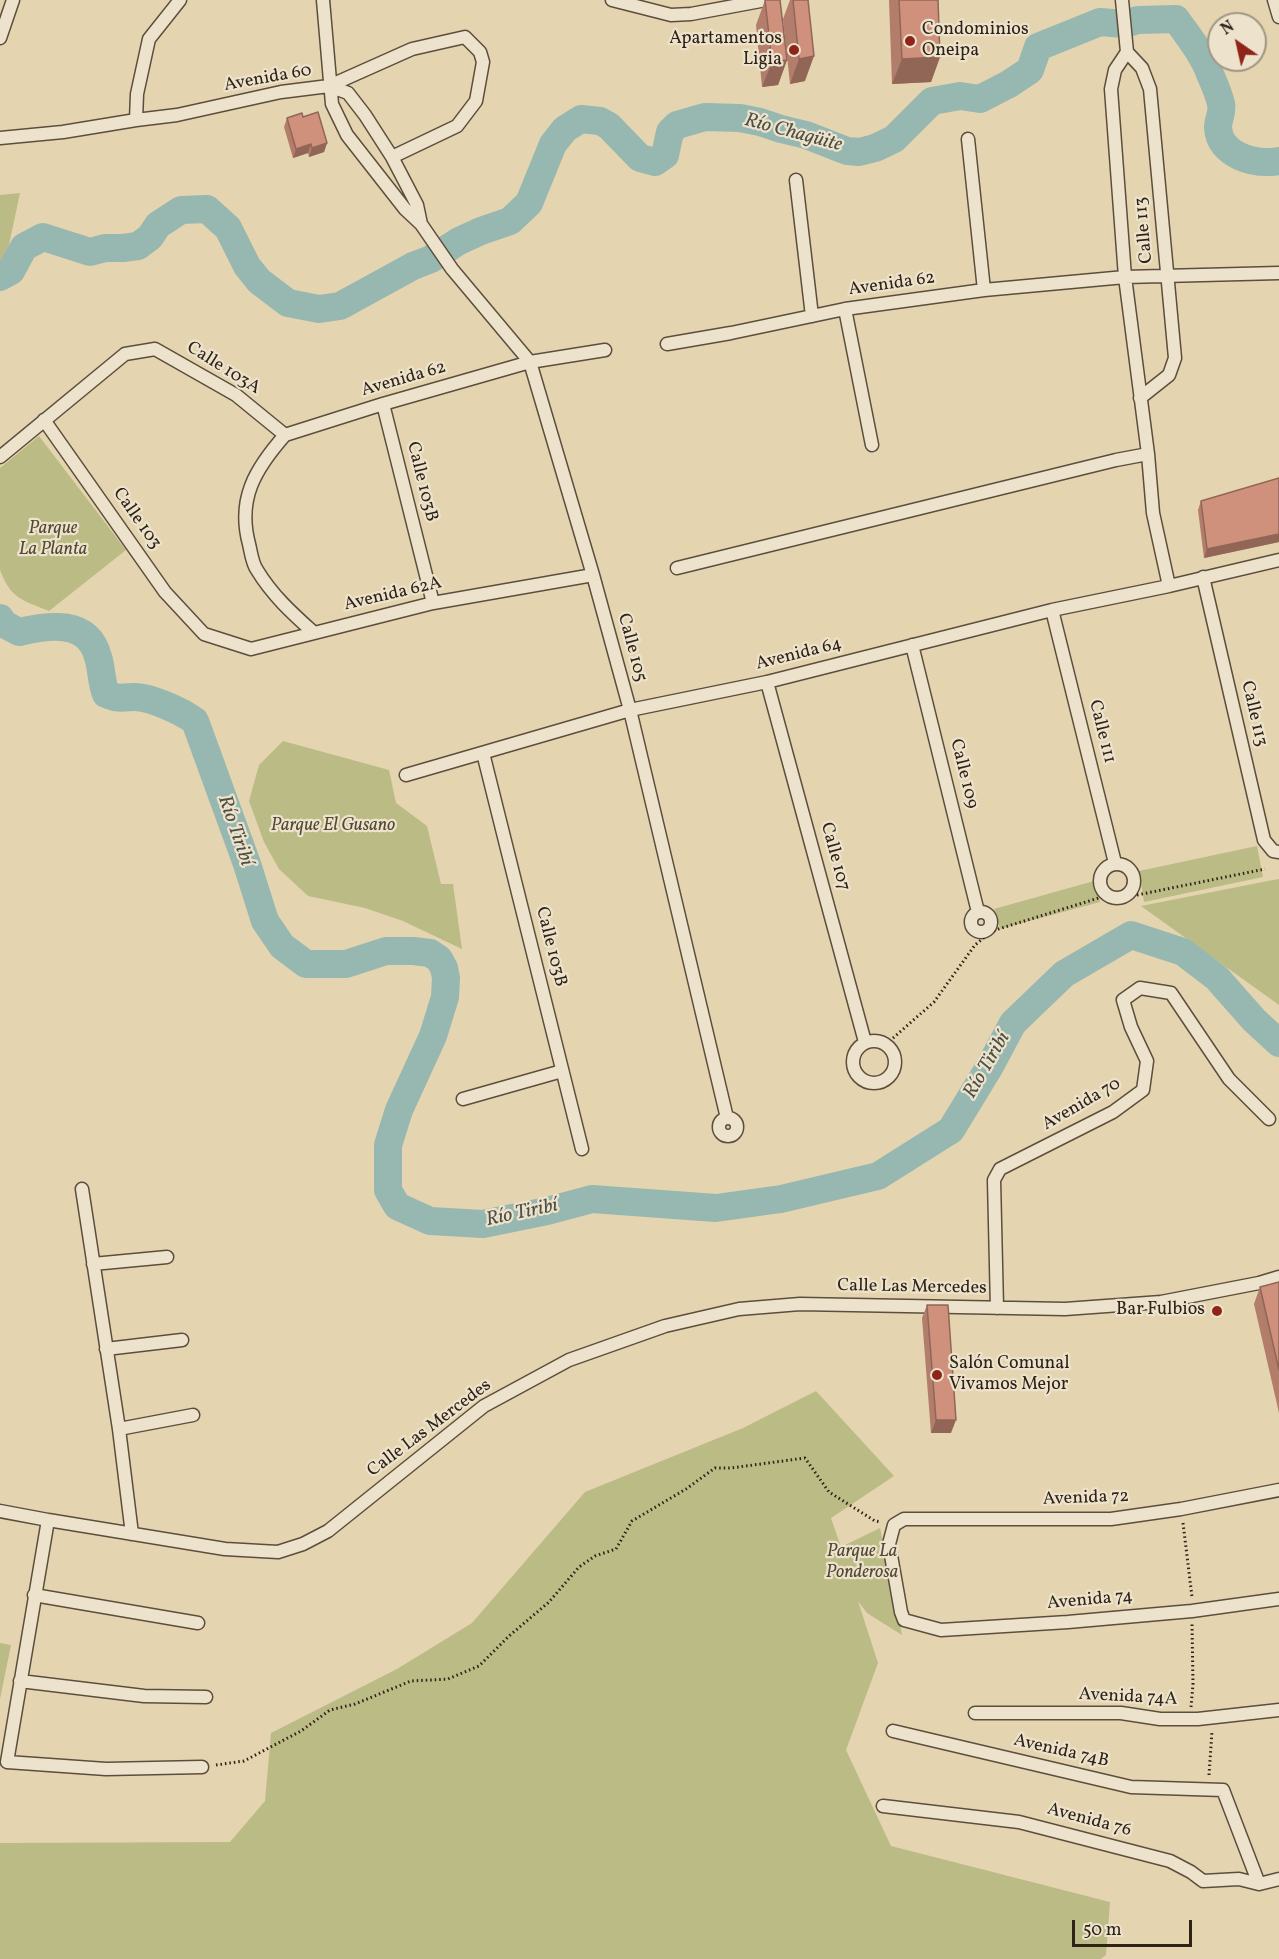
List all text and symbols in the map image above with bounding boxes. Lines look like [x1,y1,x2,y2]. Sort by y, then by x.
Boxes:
north arrow [1207,12,1267,72]
text: N [1217,16,1239,41]
place label: Condominios Oneipa [922,20,1029,63]
place label: Apartamentos Ligia [669,29,782,72]
marker: Condominios Oneipa [903,34,917,48]
marker: Apartamentos Ligia [787,43,801,57]
street label: Avenida 60 [223,61,313,97]
water label: Río Chagüite [742,109,844,159]
street label: Calle 113 [1131,196,1159,264]
street label: Avenida 62 [847,268,937,302]
street label: Calle 103A [182,338,264,400]
street label: Avenida 62 [359,358,449,402]
street label: Calle 103B [401,440,441,524]
street label: Calle 103 [107,484,165,554]
park label: Parque La Planta [19,519,87,562]
street label: Avenida 62A [342,573,444,617]
street label: Calle 105 [612,611,650,685]
street label: Avenida 64 [754,634,844,676]
street label: Calle 113 [1235,679,1271,749]
street label: Calle 111 [1083,698,1119,766]
street label: Calle 109 [944,737,982,811]
water label: Río Tiribí [211,793,257,869]
park label: Parque El Gusano [271,816,395,838]
street label: Calle 107 [814,820,854,894]
street label: Calle 103B [530,905,570,989]
water label: Río Tiribí [959,1029,1017,1103]
street label: Avenida 70 [1039,1074,1125,1136]
water label: Río Tiribí [484,1195,560,1233]
street label: Calle Las Mercedes [837,1276,987,1300]
place label: Bar Fulbios [1116,1300,1205,1322]
marker: Bar Fulbios [1210,1304,1224,1318]
place label: Salón Comunal Vivamos Mejor [949,1354,1070,1396]
marker: Salón Comunal Vivamos Mejor [930,1368,944,1382]
street label: Calle Las Mercedes [364,1375,496,1483]
street label: Avenida 72 [1042,1487,1130,1511]
park label: Parque La Ponderosa [826,1542,898,1584]
street label: Avenida 74 [1046,1586,1134,1616]
street label: Avenida 74A [1078,1685,1178,1711]
street label: Avenida 74B [1011,1731,1111,1773]
street label: Avenida 76 [1045,1799,1133,1843]
scale bar [1075,1908,1195,1946]
text: 50 m [1083,1918,1122,1943]

